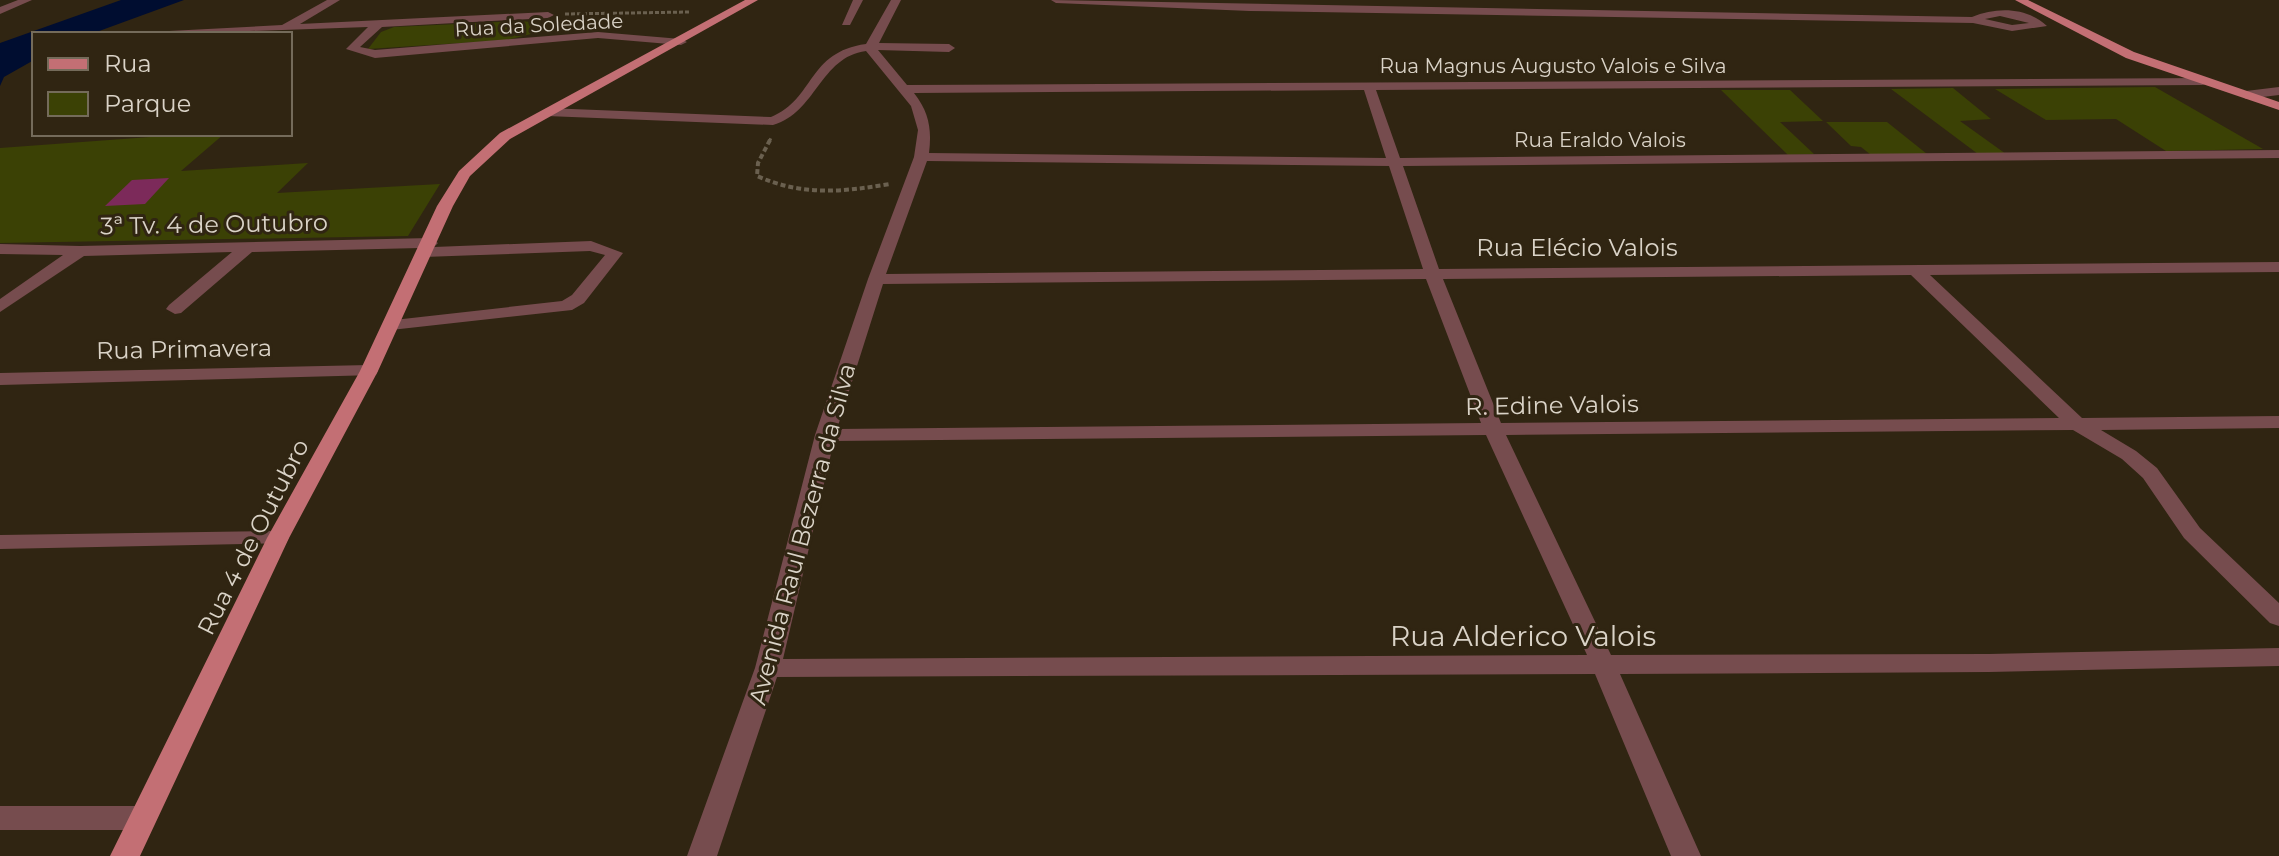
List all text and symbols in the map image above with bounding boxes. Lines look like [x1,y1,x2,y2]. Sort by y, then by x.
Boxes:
street label: Rua da Soledade [454,9,624,41]
legend [32,32,292,136]
text: Rua [104,49,152,78]
street label: Rua Magnus Augusto Valois e Silva [1379,54,1727,78]
text: Parque [104,89,191,118]
street label: Rua Eraldo Valois [1514,128,1686,152]
street label: 3ª Tv. 4 de Outubro [100,208,328,240]
street label: Rua Elécio Valois [1476,233,1678,262]
street label: Rua Primavera [96,333,272,365]
street label: Avenida Raul Bezerra da Silva [742,360,862,708]
street label: R. Edine Valois [1465,389,1639,421]
street label: Rua 4 de Outubro [191,434,315,640]
street label: Rua Alderico Valois [1390,619,1656,653]

